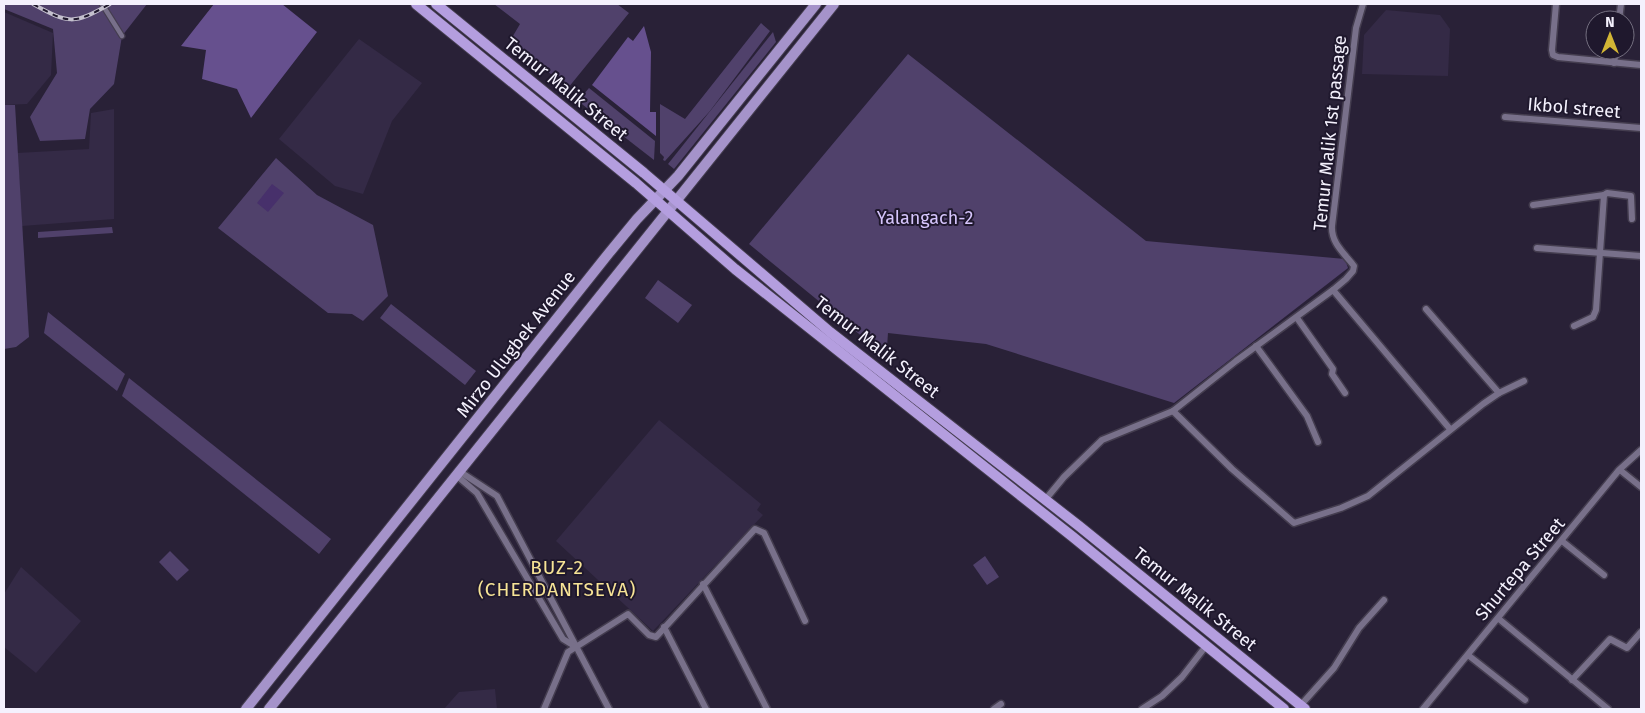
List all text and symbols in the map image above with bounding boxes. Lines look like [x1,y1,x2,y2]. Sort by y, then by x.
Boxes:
north arrow [1585,10,1635,60]
text: N [1605,14,1615,31]
street label: Temur Malik Street [500,32,633,146]
street label: Temur Malik 1st passage [1309,34,1351,232]
street label: Ikbol street [1527,93,1622,123]
park label: Yalangach-2 [877,207,973,229]
street label: Mirzo Ulugbek Avenue [452,266,580,422]
street label: Temur Malik Street [810,291,944,403]
street label: Shurtepa Street [1471,513,1570,625]
street label: Temur Malik Street [1129,542,1262,656]
district label: BUZ-2 (CHERDANTSEVA) [478,556,636,601]

